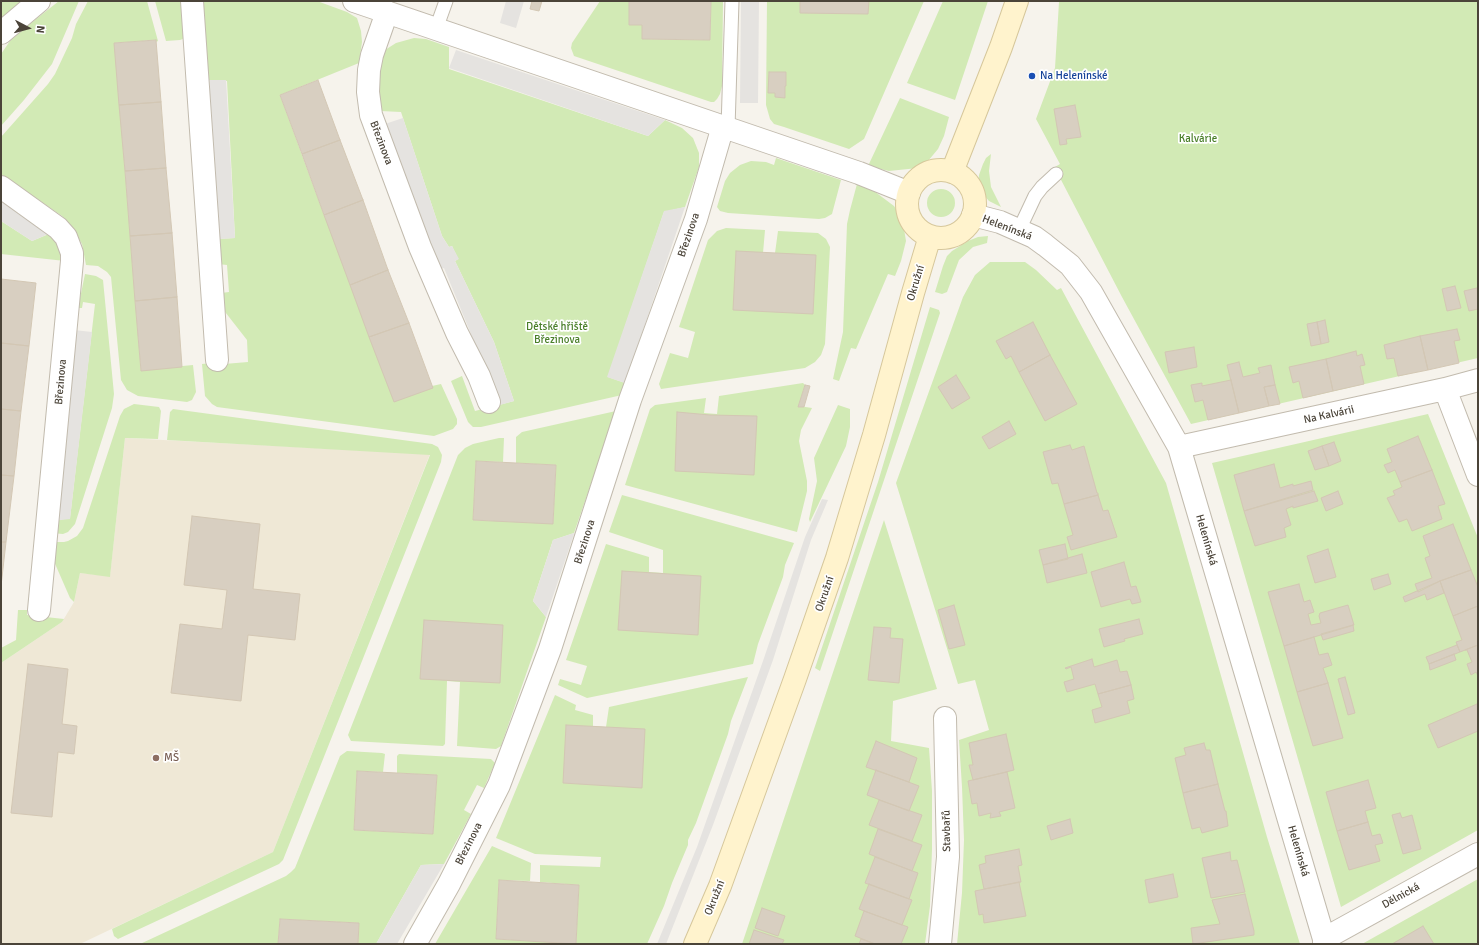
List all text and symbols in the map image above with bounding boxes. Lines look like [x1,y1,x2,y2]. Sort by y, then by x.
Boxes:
north arrow [8,8,48,48]
text: N [34,25,47,34]
place label: Na Helenínské [1040,69,1108,83]
marker: Na Helenínské [1027,71,1037,81]
street label: Březinova [367,119,395,167]
park label: Kalvárie [1179,132,1217,146]
street label: Březinova [675,211,703,259]
street label: Helenínská [980,212,1034,244]
street label: Okružní [904,264,928,302]
park label: Dětské hřiště Březinova [526,320,588,346]
street label: Březinova [52,359,70,405]
street label: Na Kalvárii [1302,403,1356,427]
street label: Helenínská [1192,513,1220,567]
street label: Březinova [572,518,598,566]
street label: Okružní [813,574,837,614]
place label: MŠ [164,751,179,765]
marker: MŠ [151,753,161,763]
street label: Stavbařů [940,810,954,852]
street label: Březinova [453,821,485,867]
street label: Helenínská [1284,824,1312,878]
street label: Okružní [702,879,728,917]
street label: Dělnická [1380,880,1422,912]

